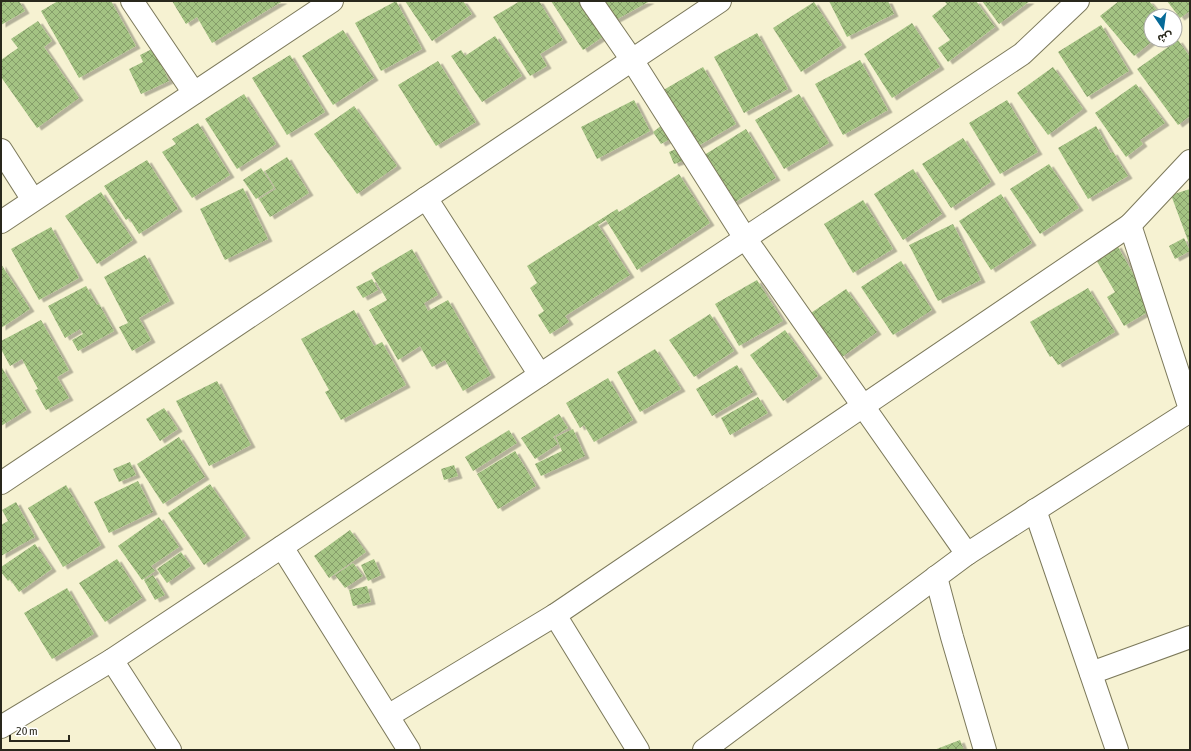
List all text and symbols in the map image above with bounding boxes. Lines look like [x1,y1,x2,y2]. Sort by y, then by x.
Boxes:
north arrow [1143,8,1183,48]
text: ش [1156,29,1174,45]
scale bar [10,717,69,743]
text: 20 m [16,724,38,738]

